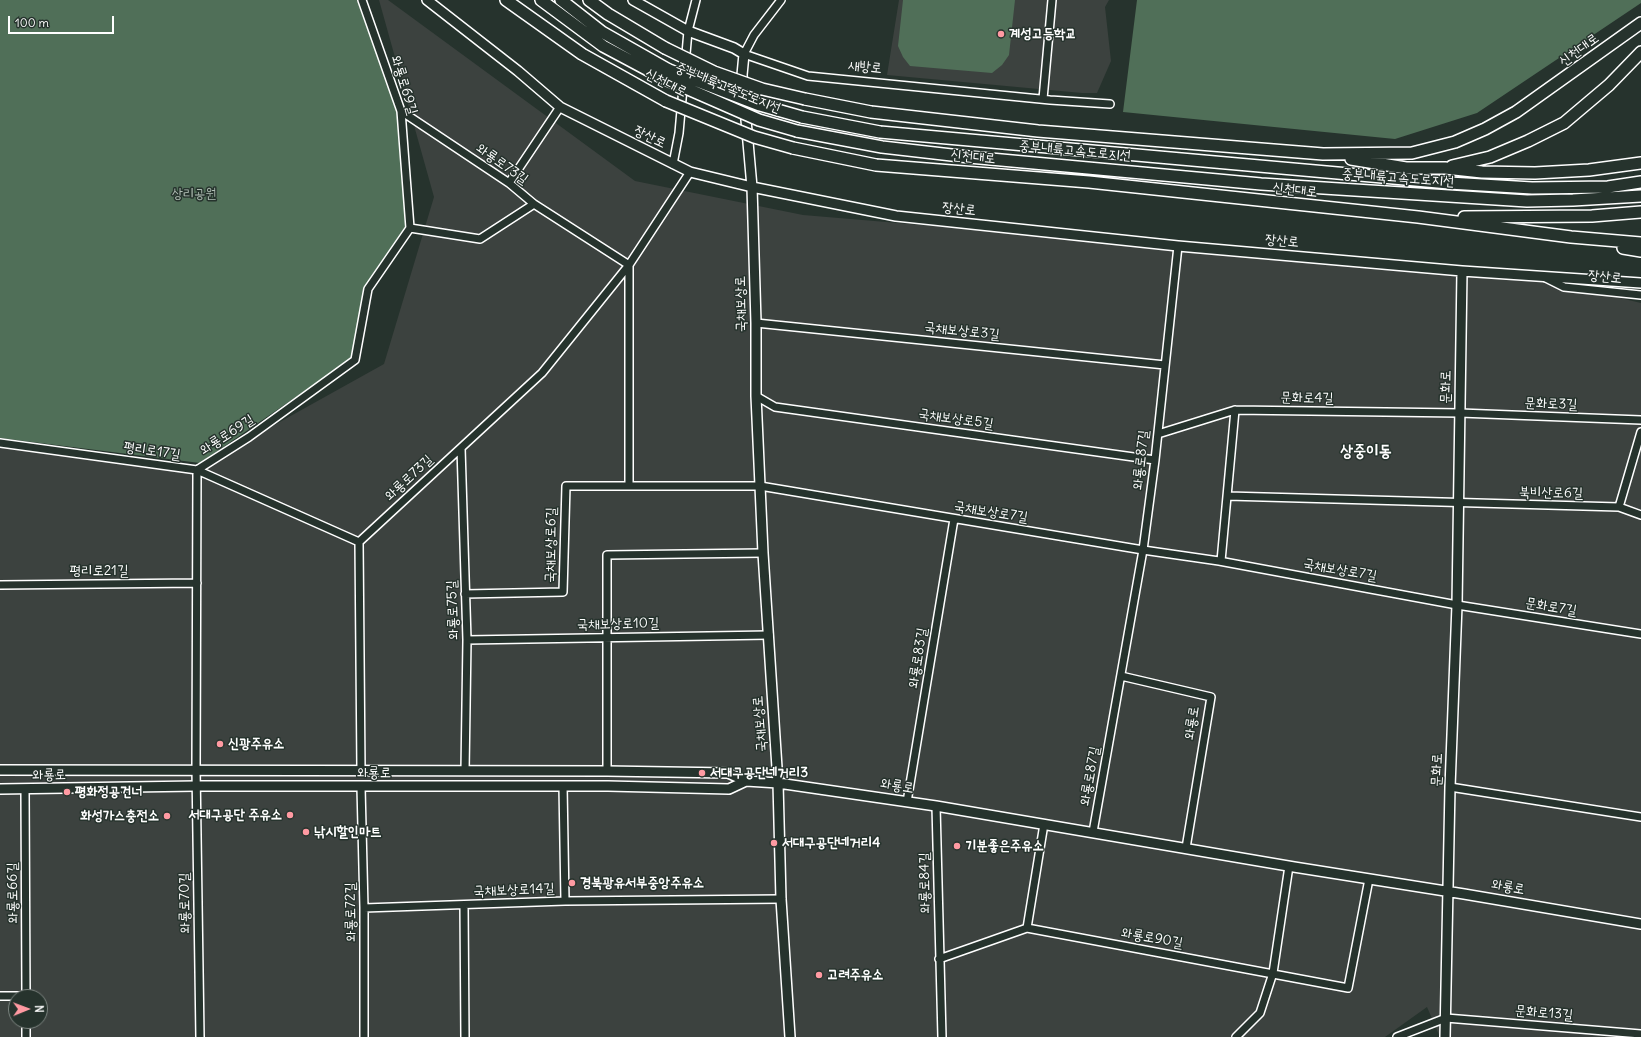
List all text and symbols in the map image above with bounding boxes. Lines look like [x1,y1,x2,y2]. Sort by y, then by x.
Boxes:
scale bar [10,8,116,34]
text: 100 m [15,15,49,30]
place label: 계성고등학교 [1009,26,1077,42]
marker: 계성고등학교 [996,29,1006,39]
street label: 신천대로 [1556,30,1602,70]
street label: 와룡로69길 [387,53,421,117]
street label: 새방로 [847,57,883,77]
street label: 중부내륙고속도로지선 [673,59,783,117]
street label: 신천대로 [642,65,690,101]
street label: 장산로 [631,122,669,152]
street label: 중부내륙고속도로지선 [1018,138,1132,164]
street label: 와룡로73길 [473,140,531,188]
street label: 신천대로 [950,147,996,167]
street label: 중부내륙고속도로지선 [1341,166,1455,190]
street label: 신천대로 [1272,179,1318,201]
park label: 상리공원 [171,186,217,202]
street label: 장산로 [941,199,977,219]
street label: 장산로 [1264,231,1300,251]
street label: 장산로 [1587,267,1623,287]
street label: 국채보상로 [732,276,750,332]
street label: 국채보상로3길 [924,319,1000,343]
street label: 문화로 [1437,370,1455,404]
street label: 문화로4길 [1280,389,1334,407]
street label: 문화로3길 [1524,395,1578,413]
street label: 국채보상로5길 [917,405,995,433]
street label: 와룡로69길 [197,411,257,459]
street label: 와룡로87길 [1130,429,1152,491]
street label: 평리로17길 [122,439,182,463]
district label: 상중이동 [1340,441,1392,461]
street label: 와룡로73길 [381,451,437,505]
street label: 북비산로6길 [1519,484,1583,502]
street label: 국채보상로7길 [953,498,1029,526]
street label: 국채보상로6길 [542,507,560,583]
street label: 국채보상로7길 [1302,555,1378,585]
street label: 평리로21길 [70,563,128,579]
street label: 와룡로75길 [444,580,462,640]
street label: 문화로7길 [1524,595,1578,619]
street label: 국채보상로10길 [577,615,659,633]
street label: 와룡로83길 [905,627,931,689]
street label: 국채보상로 [750,695,770,753]
street label: 와룡로 [1181,705,1203,741]
place label: 신광주유소 [228,736,284,752]
marker: 신광주유소 [215,739,225,749]
street label: 와룡로87길 [1077,745,1103,807]
street label: 문화로 [1428,753,1446,787]
street label: 와룡로 [357,765,391,781]
place label: 서대구공단네거리3 [710,765,808,781]
street label: 와룡로 [32,766,66,784]
marker: 서대구공단네거리3 [697,768,707,778]
street label: 와룡로 [879,775,915,797]
place label: 평화정공건너 [75,784,143,800]
marker: 평화정공건너 [62,787,72,797]
place label: 서대구공단 주유소 [189,807,282,823]
place label: 화성가스충전소 [80,808,159,824]
marker: 서대구공단 주유소 [285,810,295,820]
marker: 화성가스충전소 [162,811,172,821]
place label: 낚시할인마트 [314,824,382,840]
marker: 낚시할인마트 [301,827,311,837]
place label: 서대구공단네거리4 [782,835,880,851]
marker: 서대구공단네거리4 [769,838,779,848]
place label: 기분좋은주유소 [965,838,1044,854]
marker: 기분좋은주유소 [952,841,962,851]
street label: 와룡로84길 [916,852,934,914]
street label: 와룡로66길 [4,862,22,924]
street label: 와룡로70길 [176,872,194,934]
place label: 경북광유서부중앙주유소 [580,875,704,891]
street label: 와룡로 [1490,876,1526,898]
marker: 경북광유서부중앙주유소 [567,878,577,888]
street label: 국채보상로14길 [473,880,555,900]
street label: 와룡로72길 [342,882,360,942]
street label: 와룡로90길 [1120,924,1184,952]
place label: 고려주유소 [827,967,883,983]
marker: 고려주유소 [814,970,824,980]
north arrow [8,989,48,1029]
street label: 문화로13길 [1514,1002,1574,1024]
text: N [32,1005,46,1013]

